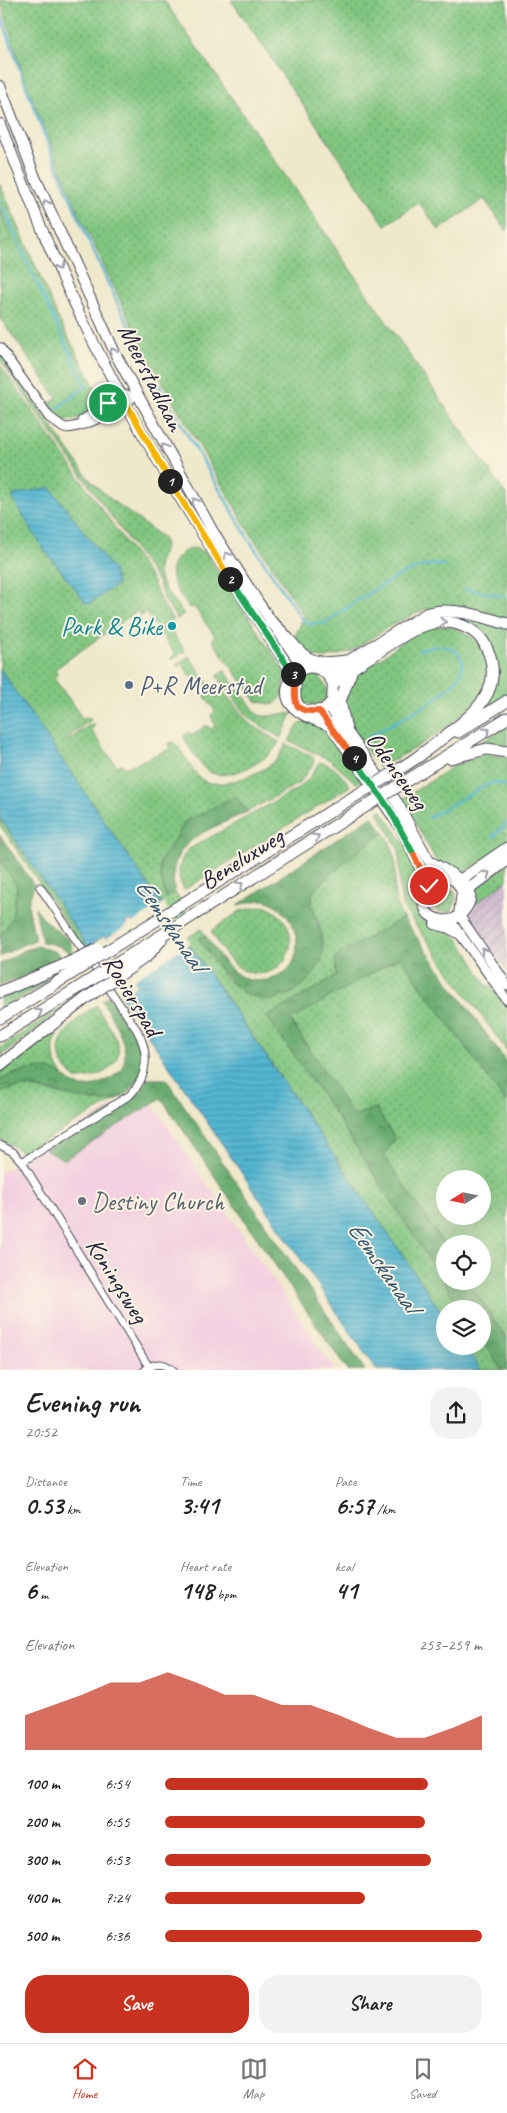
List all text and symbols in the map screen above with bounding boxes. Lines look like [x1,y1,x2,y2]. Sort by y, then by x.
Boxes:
one-way arrow [42,199,53,208]
one-way arrow [52,262,62,271]
street label: Meerstadlaan [110,318,193,438]
one-way arrow [109,347,119,356]
pin [87,382,129,424]
icon: arrive [94,389,122,417]
one-way arrow [160,443,170,452]
pin: 1 [158,468,182,494]
text: 1 [167,473,174,490]
one-way arrow [191,497,201,506]
one-way arrow [224,551,234,560]
pin: 2 [218,566,242,592]
text: 2 [227,571,234,588]
place label: Park & Bike [61,611,164,643]
one-way arrow [440,617,448,627]
marker: Park & Bike [166,620,178,632]
pin: 3 [280,662,306,686]
text: 3 [290,666,297,683]
place label: P+R Meerstad [139,670,266,702]
marker: P+R Meerstad [123,679,135,691]
street label: Odenseweg [359,725,437,818]
one-way arrow [481,727,490,737]
pin: 4 [342,746,366,770]
text: 4 [351,750,358,767]
street label: Beneluxweg [194,820,291,897]
one-way arrow [310,834,319,844]
pin [408,865,450,907]
one-way arrow [481,871,491,880]
water label: Eemskanaal [128,872,218,984]
icon: check [415,872,443,900]
one-way arrow [235,882,244,892]
one-way arrow [481,947,490,957]
street label: Roeierspad [95,949,171,1046]
one-way arrow [33,1009,42,1018]
north arrow [436,1170,491,1225]
map controls [436,1170,491,1355]
place label: Destiny Church [92,1186,225,1218]
marker: Destiny Church [76,1195,88,1207]
water label: Eemskanaal [340,1214,432,1325]
street label: Koningsweg [79,1232,157,1331]
button: locate [436,1235,491,1290]
button: layers [436,1300,491,1355]
text: Evening run [25,1385,140,1420]
button: share [430,1387,482,1439]
text: 20:52 [25,1422,57,1442]
text: Distance [25,1473,67,1490]
text: Time [180,1473,201,1490]
text: Pace [335,1473,357,1490]
text: 0.53 [25,1490,63,1522]
text: 3:41 [180,1490,219,1522]
text: 6:57 [335,1490,374,1522]
text: km [63,1501,80,1518]
text: /km [374,1501,395,1518]
text: Elevation [25,1558,68,1575]
text: Heart rate [180,1558,231,1575]
text: kcal [335,1558,354,1575]
text: 6 [25,1575,37,1607]
text: 148 [180,1575,214,1607]
text: 41 [335,1575,358,1607]
text: m [37,1586,48,1603]
text: bpm [214,1586,236,1603]
text: Elevation [25,1635,74,1655]
text: 253–259 m [419,1635,482,1655]
text: 100 m [25,1774,60,1794]
text: 6:54 [105,1774,130,1794]
text: 200 m [25,1812,60,1832]
text: 6:55 [105,1812,130,1832]
text: 300 m [25,1850,60,1870]
text: 6:53 [105,1850,130,1870]
text: 400 m [25,1888,60,1908]
text: 7:24 [105,1888,130,1908]
text: 500 m [25,1926,59,1946]
text: 6:36 [105,1926,130,1946]
button: Save [25,1975,249,2033]
button: Share [259,1975,482,2033]
tab: Home [71,2055,99,2102]
tab: Map [240,2055,268,2102]
tab: Saved [409,2055,437,2102]

